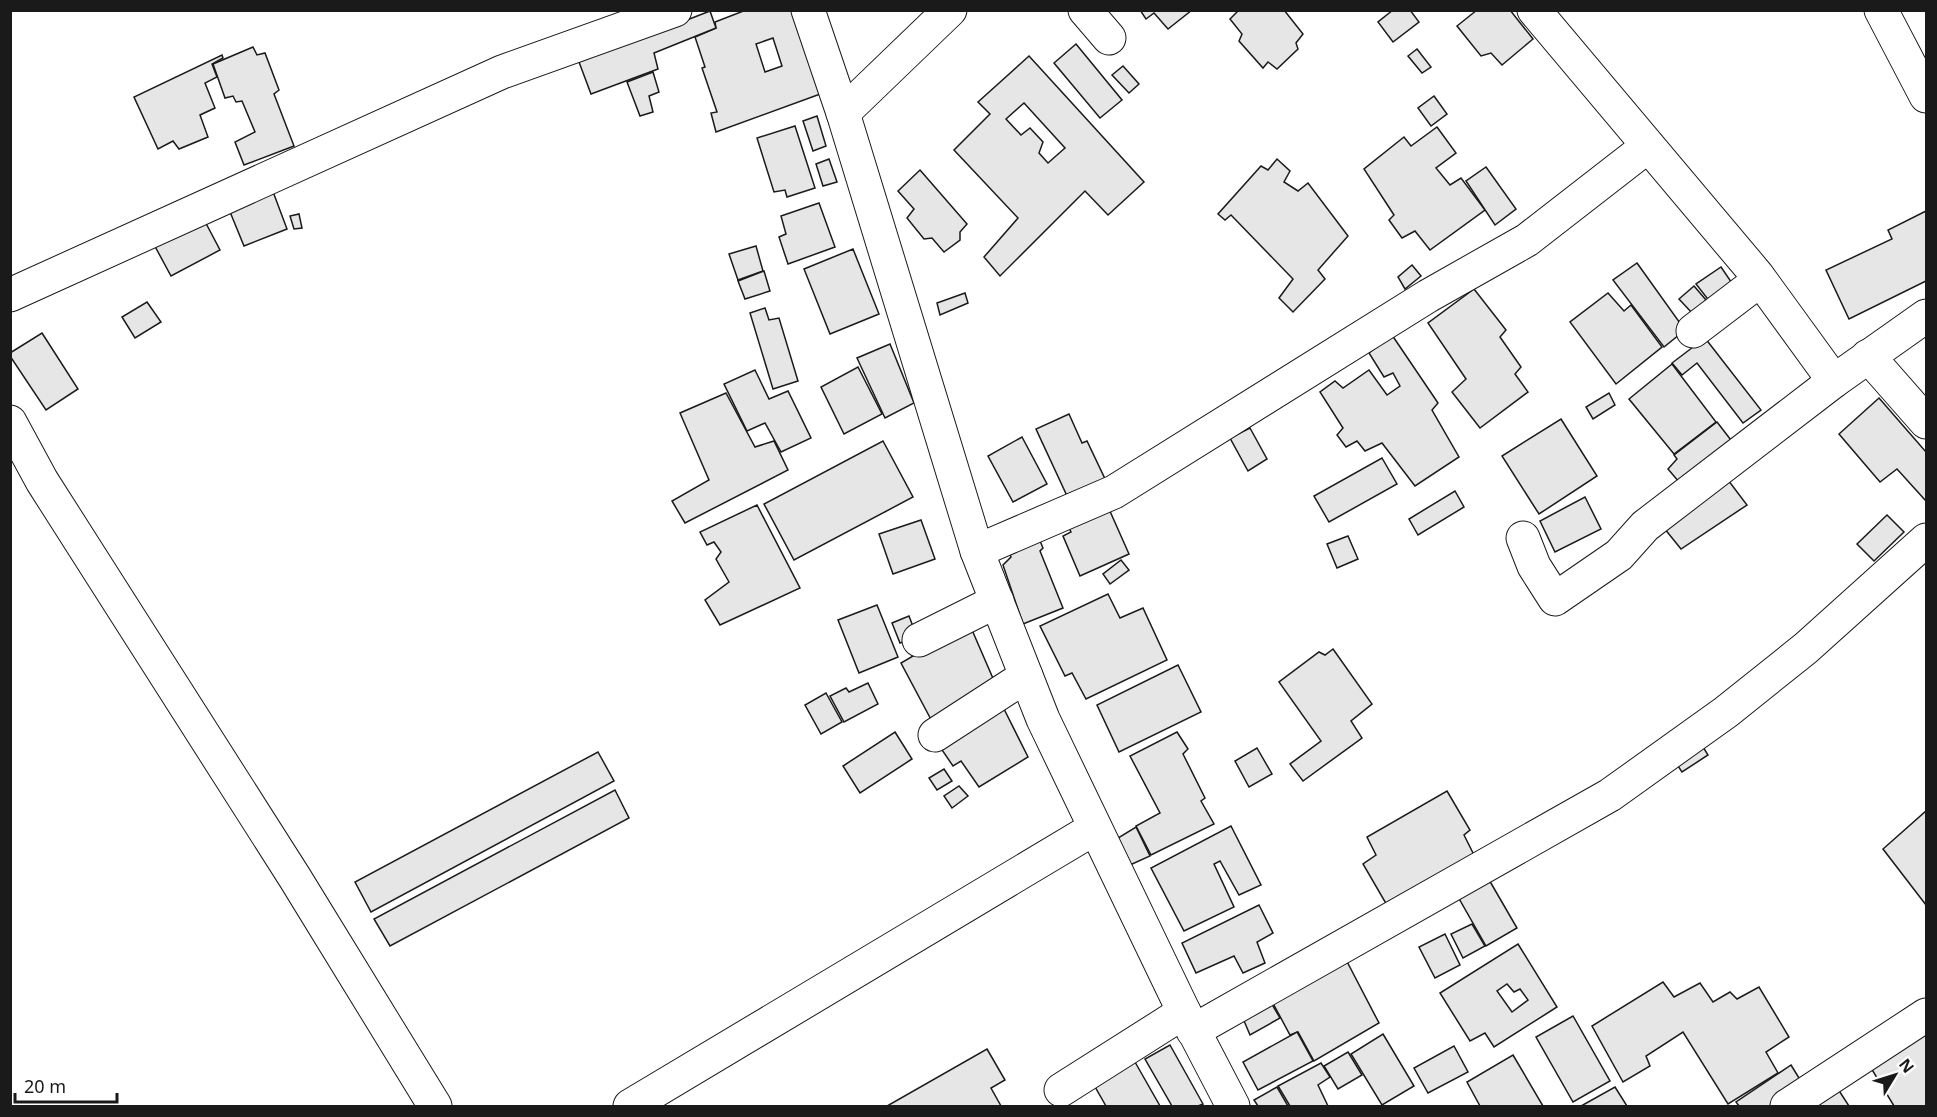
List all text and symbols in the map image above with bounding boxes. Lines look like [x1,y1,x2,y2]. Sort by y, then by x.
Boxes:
north arrow [1865,1045,1925,1105]
text: N [1894,1054,1919,1078]
scale bar [15,1066,117,1104]
text: 20 m [24,1074,66,1098]

